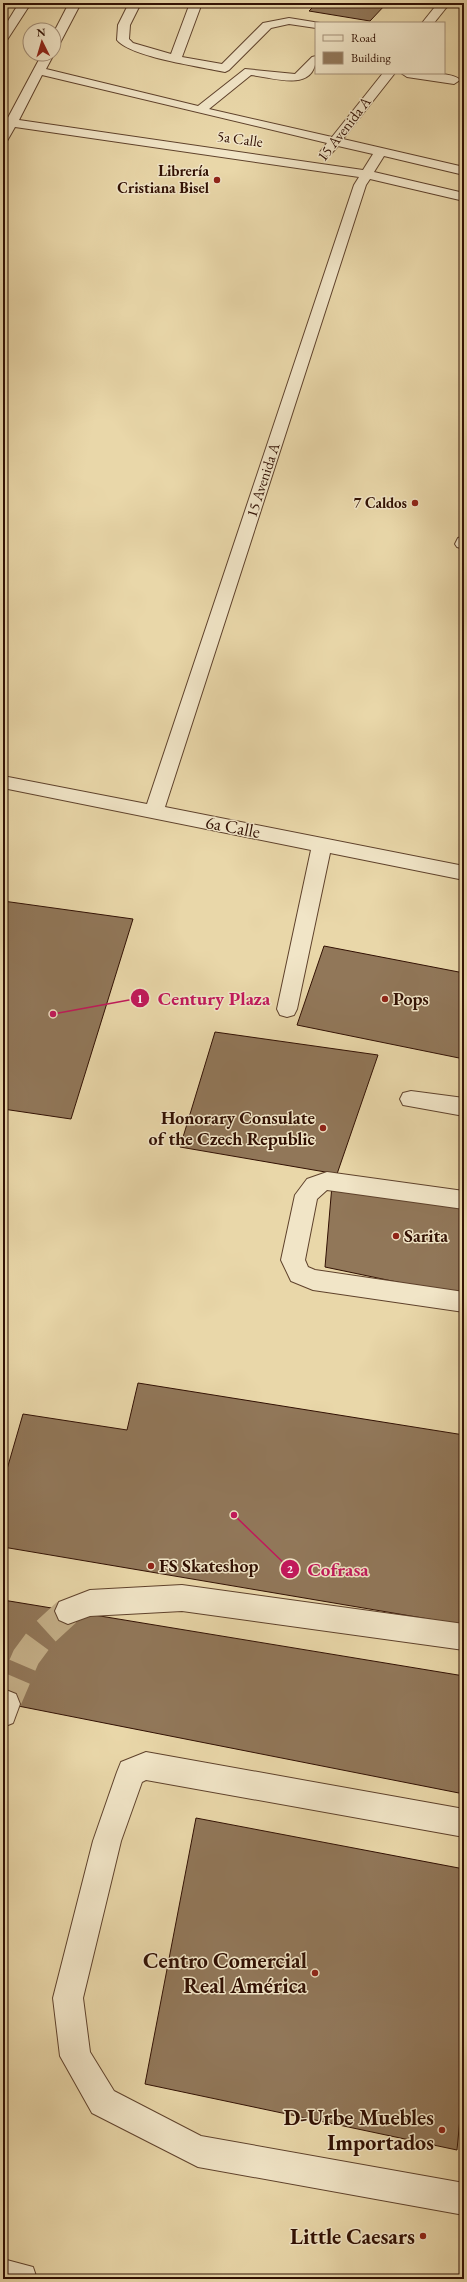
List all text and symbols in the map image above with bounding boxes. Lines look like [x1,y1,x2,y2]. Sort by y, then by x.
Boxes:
north arrow [22,22,62,62]
legend [315,22,445,74]
text: N [36,25,46,39]
text: Road [351,30,377,46]
text: Building [351,50,392,66]
street label: 15 Avenida A [312,92,375,165]
street label: 5a Calle [216,126,264,151]
place label: Librería Cristiana Bisel [117,161,210,197]
marker: Librería Cristiana Bisel [212,175,222,185]
street label: 15 Avenida A [242,440,284,520]
place label: 7 Caldos [353,493,407,512]
marker: 7 Caldos [410,498,420,508]
street label: 6a Calle [204,810,262,843]
callout: Century Plaza [130,983,278,1014]
text: Century Plaza [158,986,271,1011]
place label: Pops [393,987,429,1010]
text: 1 [137,991,143,1007]
marker: Pops [380,994,390,1004]
place label: Honorary Consulate of the Czech Republic [149,1106,316,1150]
marker: Honorary Consulate of the Czech Republic [318,1123,328,1133]
place label: Sarita [404,1224,448,1247]
marker: Sarita [391,1231,401,1241]
callout: Cofrasa [280,1553,377,1584]
place label: FS Skateshop [159,1554,258,1577]
text: Cofrasa [307,1557,369,1582]
marker: FS Skateshop [146,1561,156,1571]
text: 2 [287,1561,294,1577]
place label: Centro Comercial Real América [143,1946,307,2000]
marker: Centro Comercial Real América [310,1968,320,1978]
place label: D-Urbe Muebles Importados [283,2103,434,2157]
marker: D-Urbe Muebles Importados [437,2125,447,2135]
place label: Little Caesars [290,2222,415,2251]
marker: Little Caesars [418,2231,428,2241]

